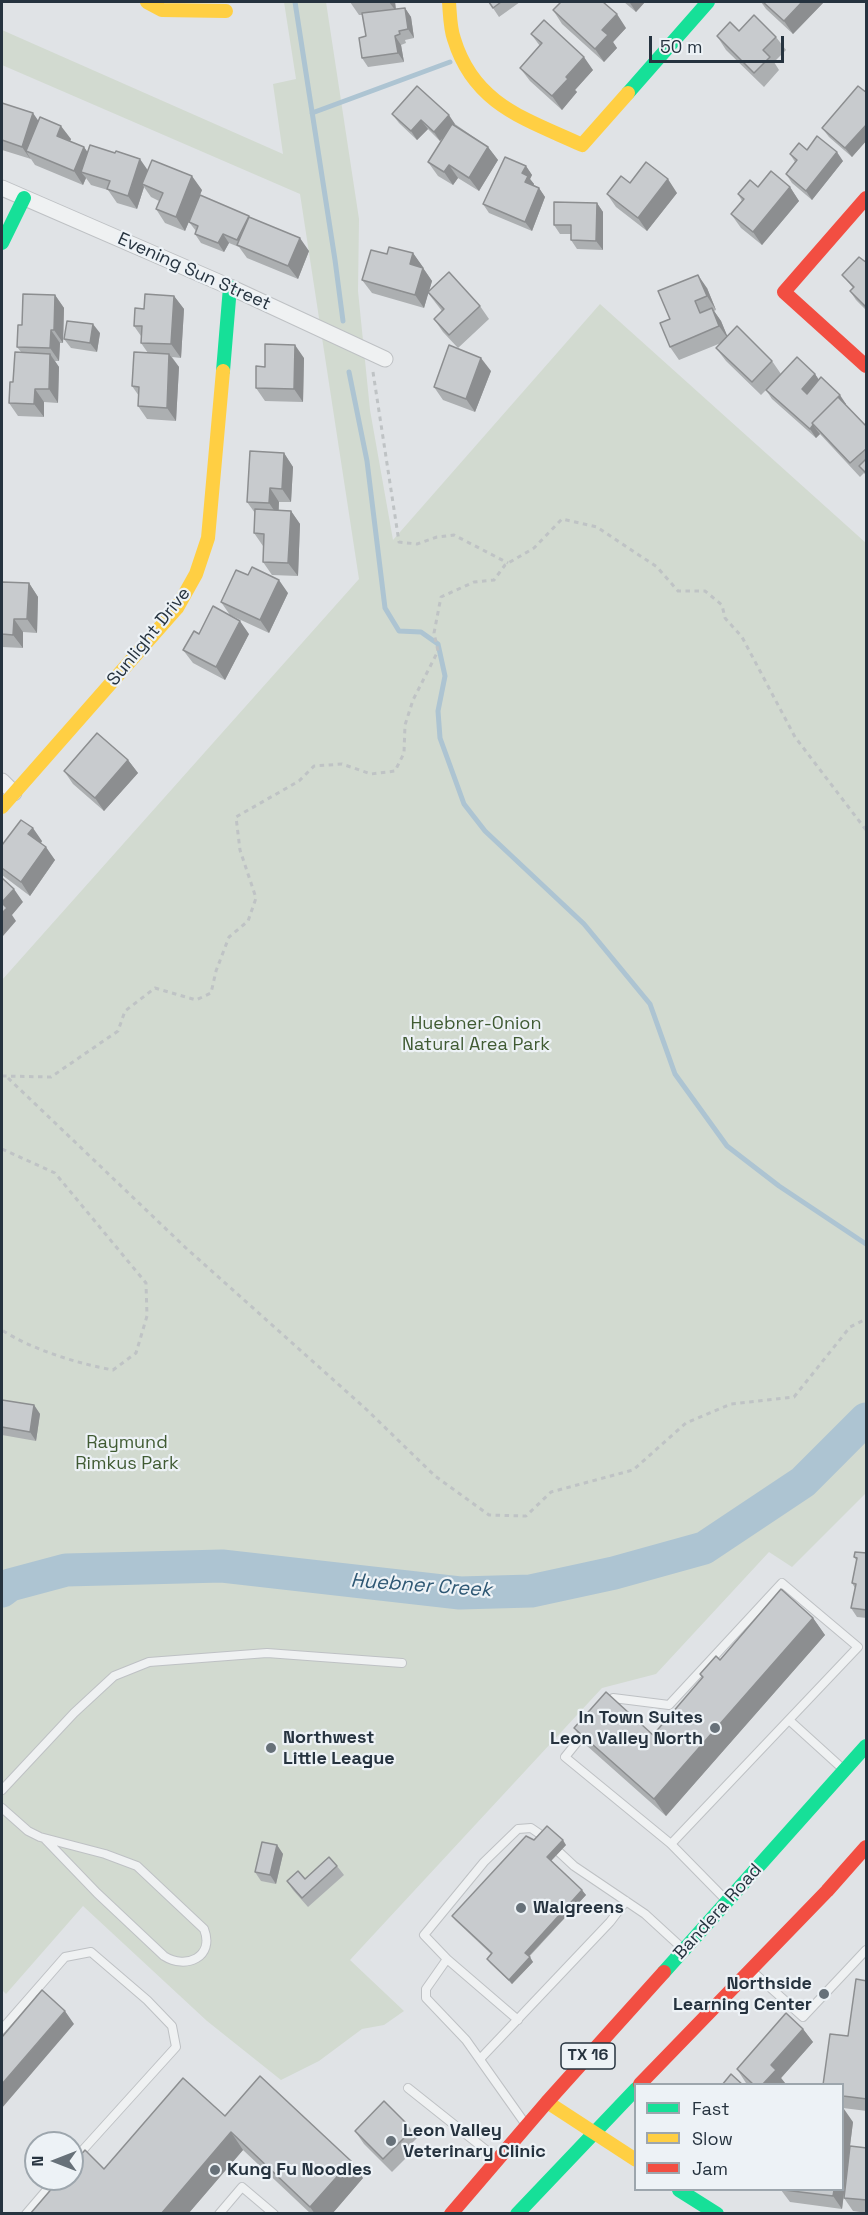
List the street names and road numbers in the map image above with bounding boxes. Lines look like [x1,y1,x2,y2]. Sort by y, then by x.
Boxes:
street label: Evening Sun Street [114,228,274,316]
street label: Sunlight Drive [103,583,195,691]
street label: Bandera Road [669,1860,767,1964]
road number: TX 16 [561,2043,615,2069]

